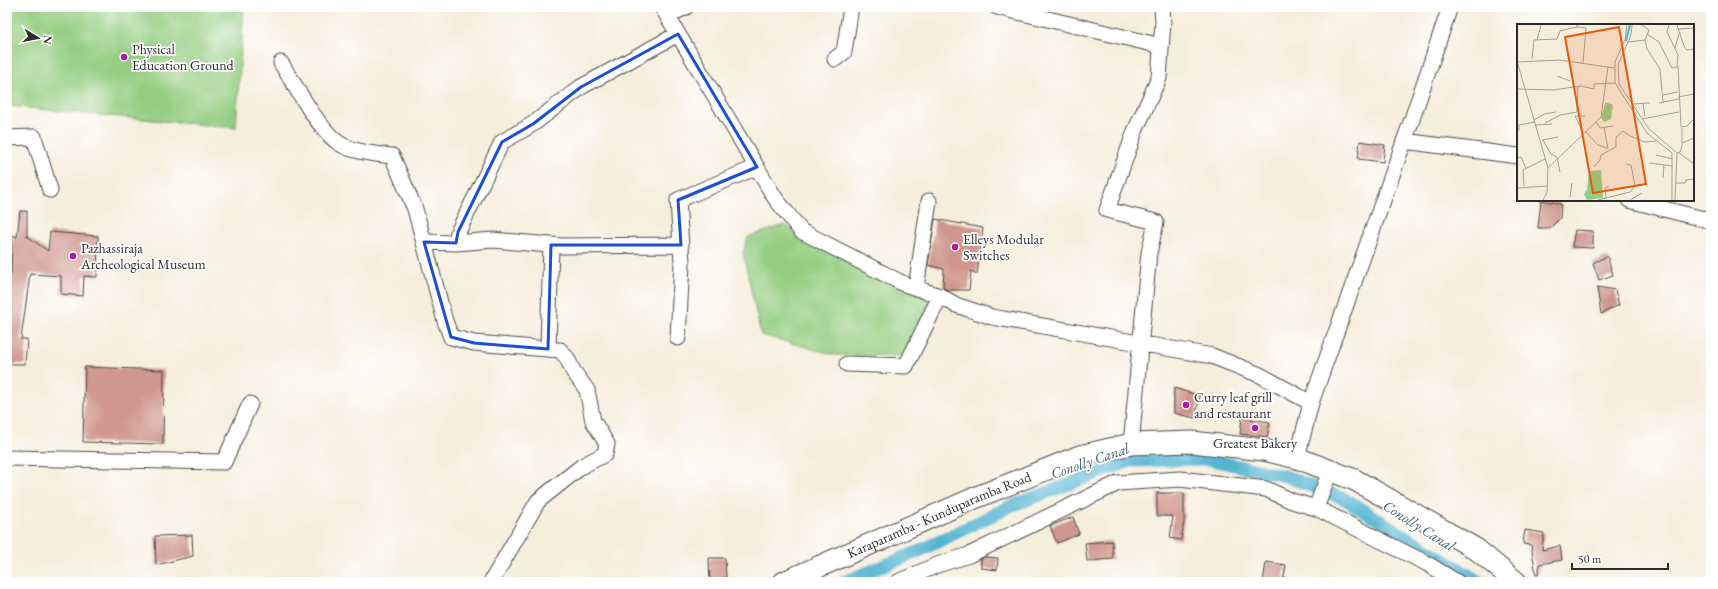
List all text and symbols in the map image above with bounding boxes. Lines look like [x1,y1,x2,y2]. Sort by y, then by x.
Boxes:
north arrow [18,18,58,58]
inset map [1517,24,1694,201]
text: N [40,34,56,45]
place label: Physical Education Ground [132,40,235,74]
marker: Physical Education Ground [119,52,129,62]
place label: Elleys Modular Switches [963,230,1044,264]
place label: Pazhassiraja Archeological Museum [80,239,206,273]
marker: Elleys Modular Switches [950,242,960,252]
marker: Pazhassiraja Archeological Museum [68,251,78,261]
place label: Curry leaf grill and restaurant [1194,388,1273,422]
marker: Curry leaf grill and restaurant [1181,400,1191,410]
marker: Greatest Bakery [1250,423,1260,433]
place label: Greatest Bakery [1213,434,1298,452]
water label: Conolly Canal [1048,438,1132,483]
street label: Karaparamba - Kunduparamba Road [844,467,1034,562]
water label: Conolly Canal [1380,496,1460,556]
scale bar [1572,545,1668,571]
text: 50 m [1578,551,1602,567]

